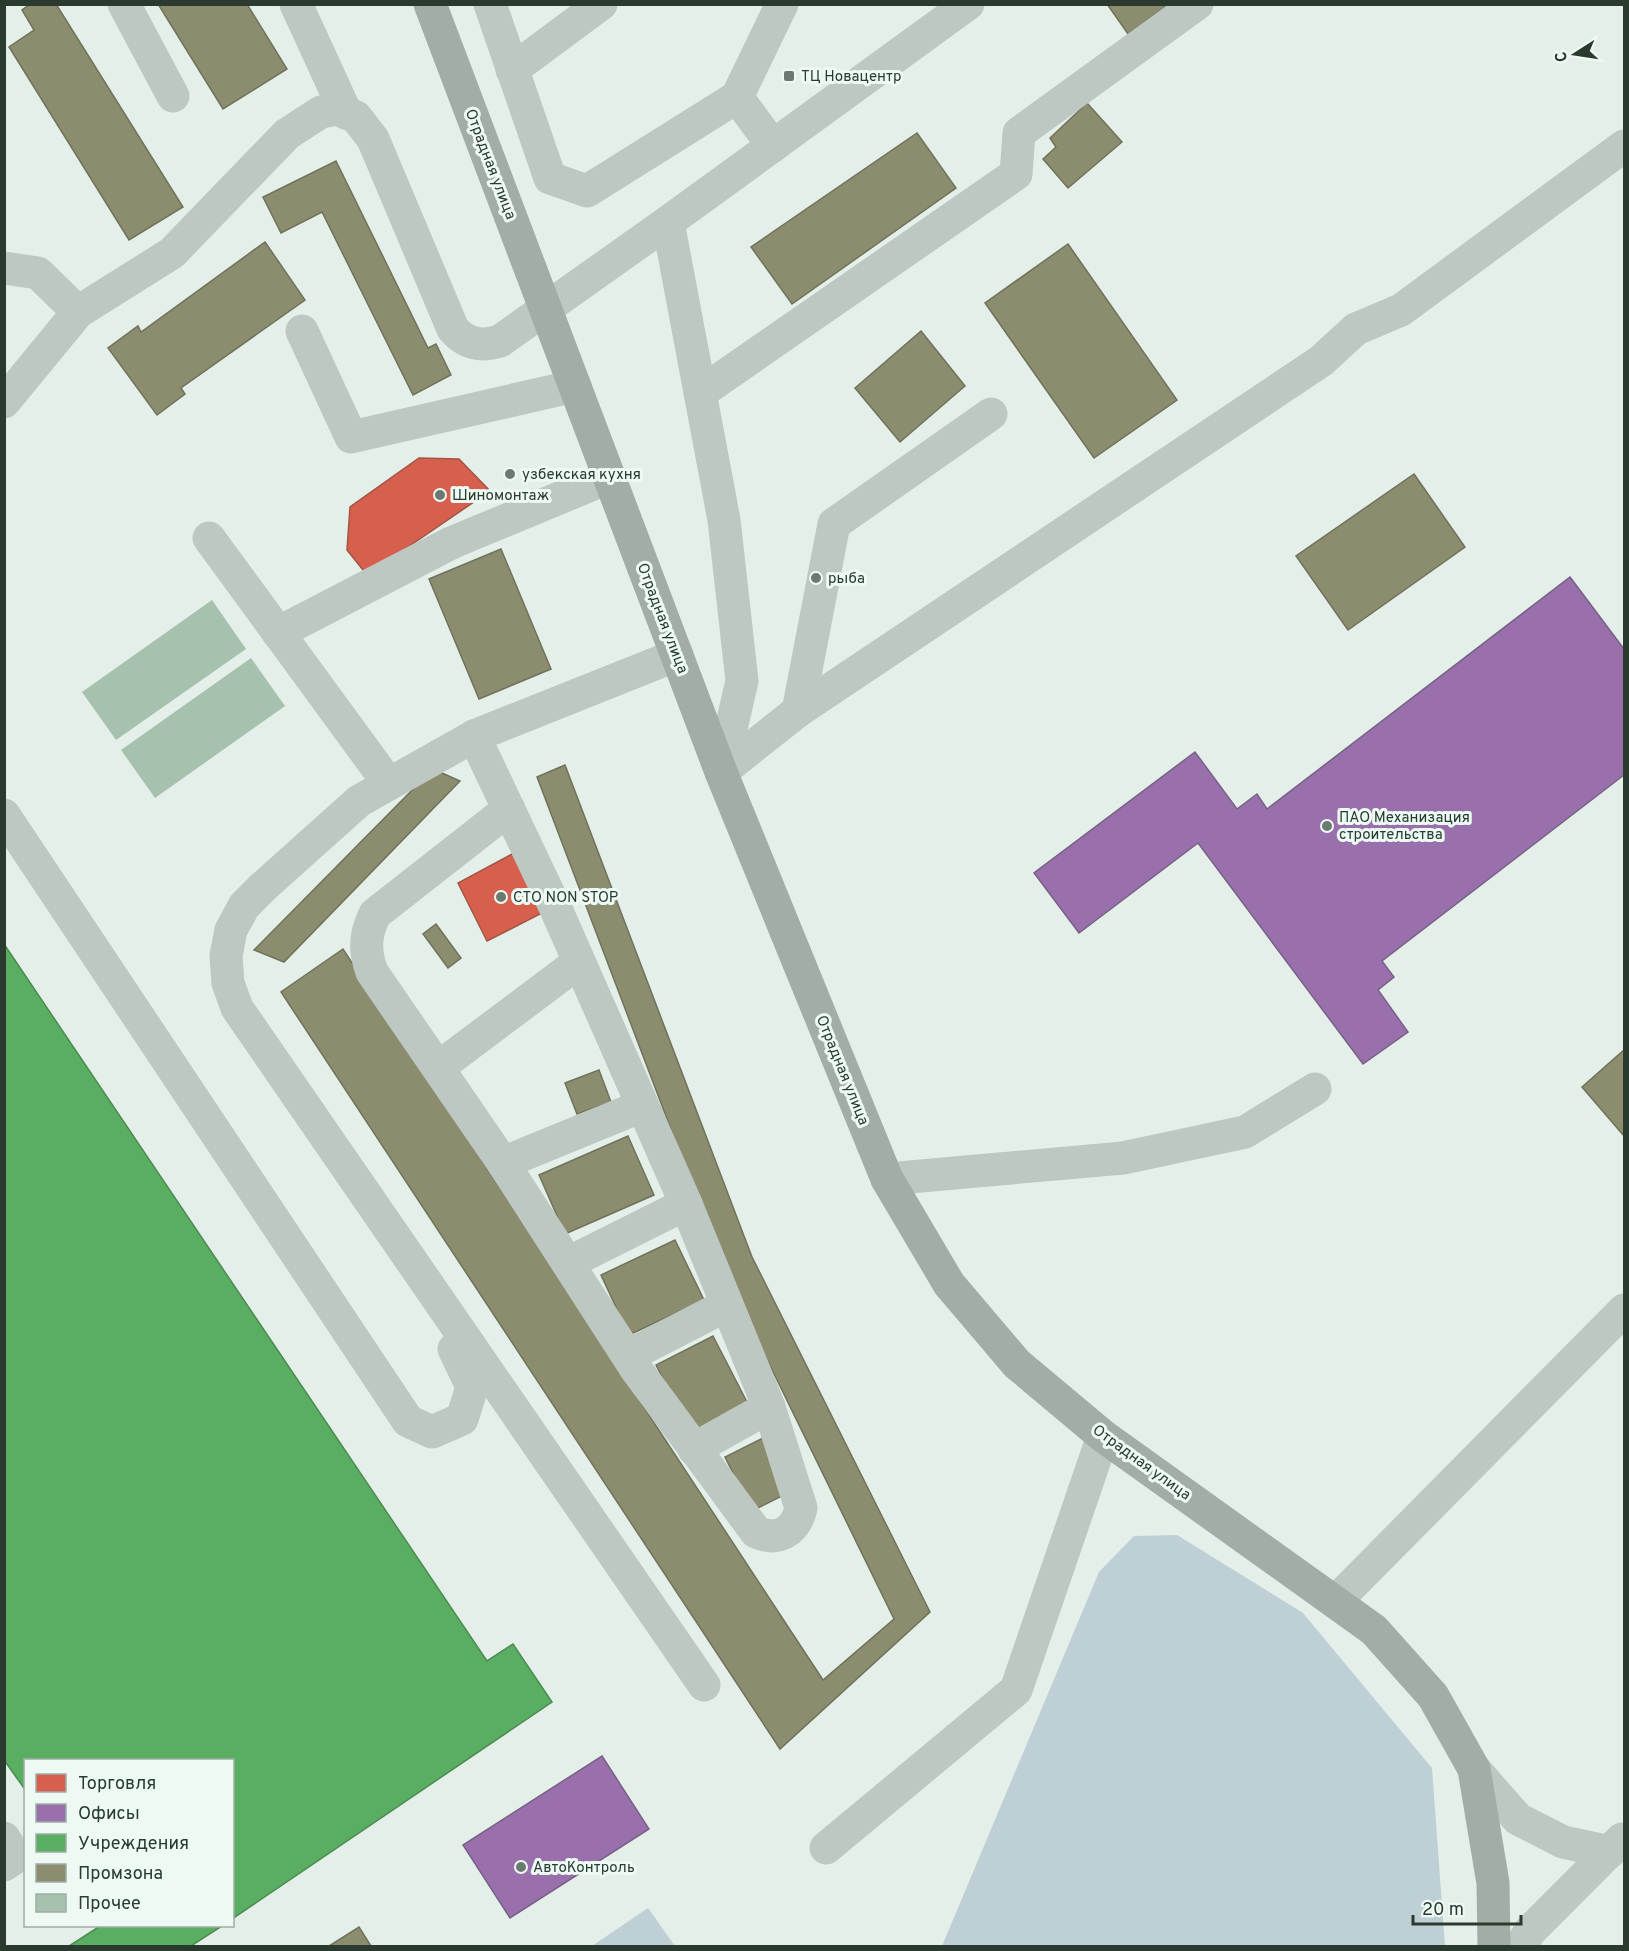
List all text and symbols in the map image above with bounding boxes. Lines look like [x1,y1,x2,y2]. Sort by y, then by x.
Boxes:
north arrow [1545,24,1605,84]
text: С [1551,50,1573,64]
place label: ТЦ Новацентр [801,68,901,87]
marker: ТЦ Новацентр [782,69,796,83]
street label: Отрадная улица [460,107,519,222]
place label: узбекская кухня [522,466,641,485]
marker: узбекская кухня [503,467,517,481]
place label: Шиномонтаж [452,487,550,506]
marker: Шиномонтаж [433,488,447,502]
street label: Отрадная улица [632,561,691,676]
place label: рыба [828,570,865,589]
marker: рыба [809,571,823,585]
place label: ПАО Механизация строительства [1339,809,1470,845]
marker: ПАО Механизация строительства [1320,819,1334,833]
place label: СТО NON STOP [513,889,618,908]
marker: СТО NON STOP [494,890,508,904]
street label: Отрадная улица [811,1013,872,1128]
street label: Отрадная улица [1088,1421,1194,1505]
legend [24,1759,234,1927]
text: Торговля [78,1773,156,1796]
text: Офисы [78,1803,140,1826]
text: Учреждения [78,1833,189,1856]
place label: АвтоКонтроль [533,1859,635,1878]
marker: АвтоКонтроль [514,1860,528,1874]
text: Промзона [78,1863,163,1886]
scale bar [1413,1888,1521,1926]
text: Прочее [78,1893,141,1916]
text: 20 m [1422,1899,1464,1922]

